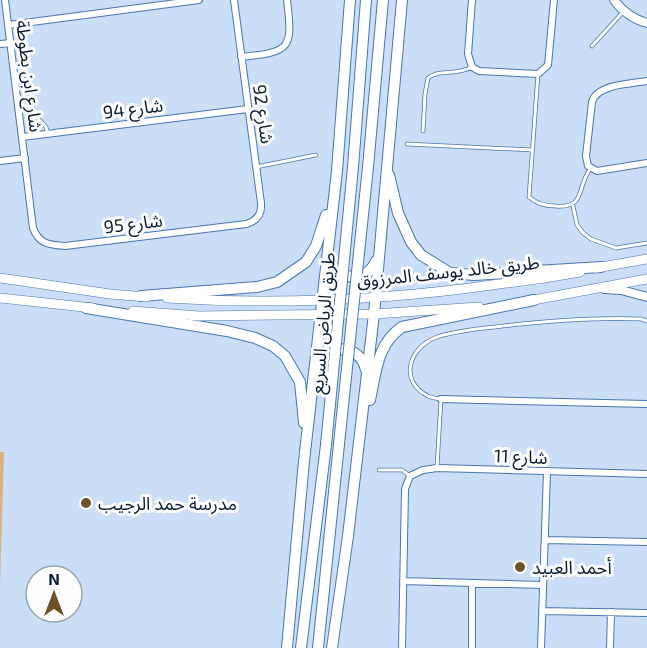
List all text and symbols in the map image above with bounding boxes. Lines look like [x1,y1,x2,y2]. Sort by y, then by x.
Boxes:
street label: شارع ابن بطوطة [8,19,48,134]
street label: شارع 92 [245,83,279,146]
street label: شارع 94 [102,93,165,127]
street label: شارع 95 [102,208,164,241]
street label: طريق خالد يوسف المرزوق [356,250,541,293]
street label: طريق الرياض السريع [305,251,343,395]
street label: شارع 11 [494,444,548,472]
place label: مدرسة حمد الرجيب [98,492,237,515]
marker: مدرسة حمد الرجيب [79,496,93,510]
place label: أحمد العبيد [532,556,612,578]
marker: أحمد العبيد [513,560,527,574]
north arrow [24,564,84,624]
text: N [48,569,60,588]

